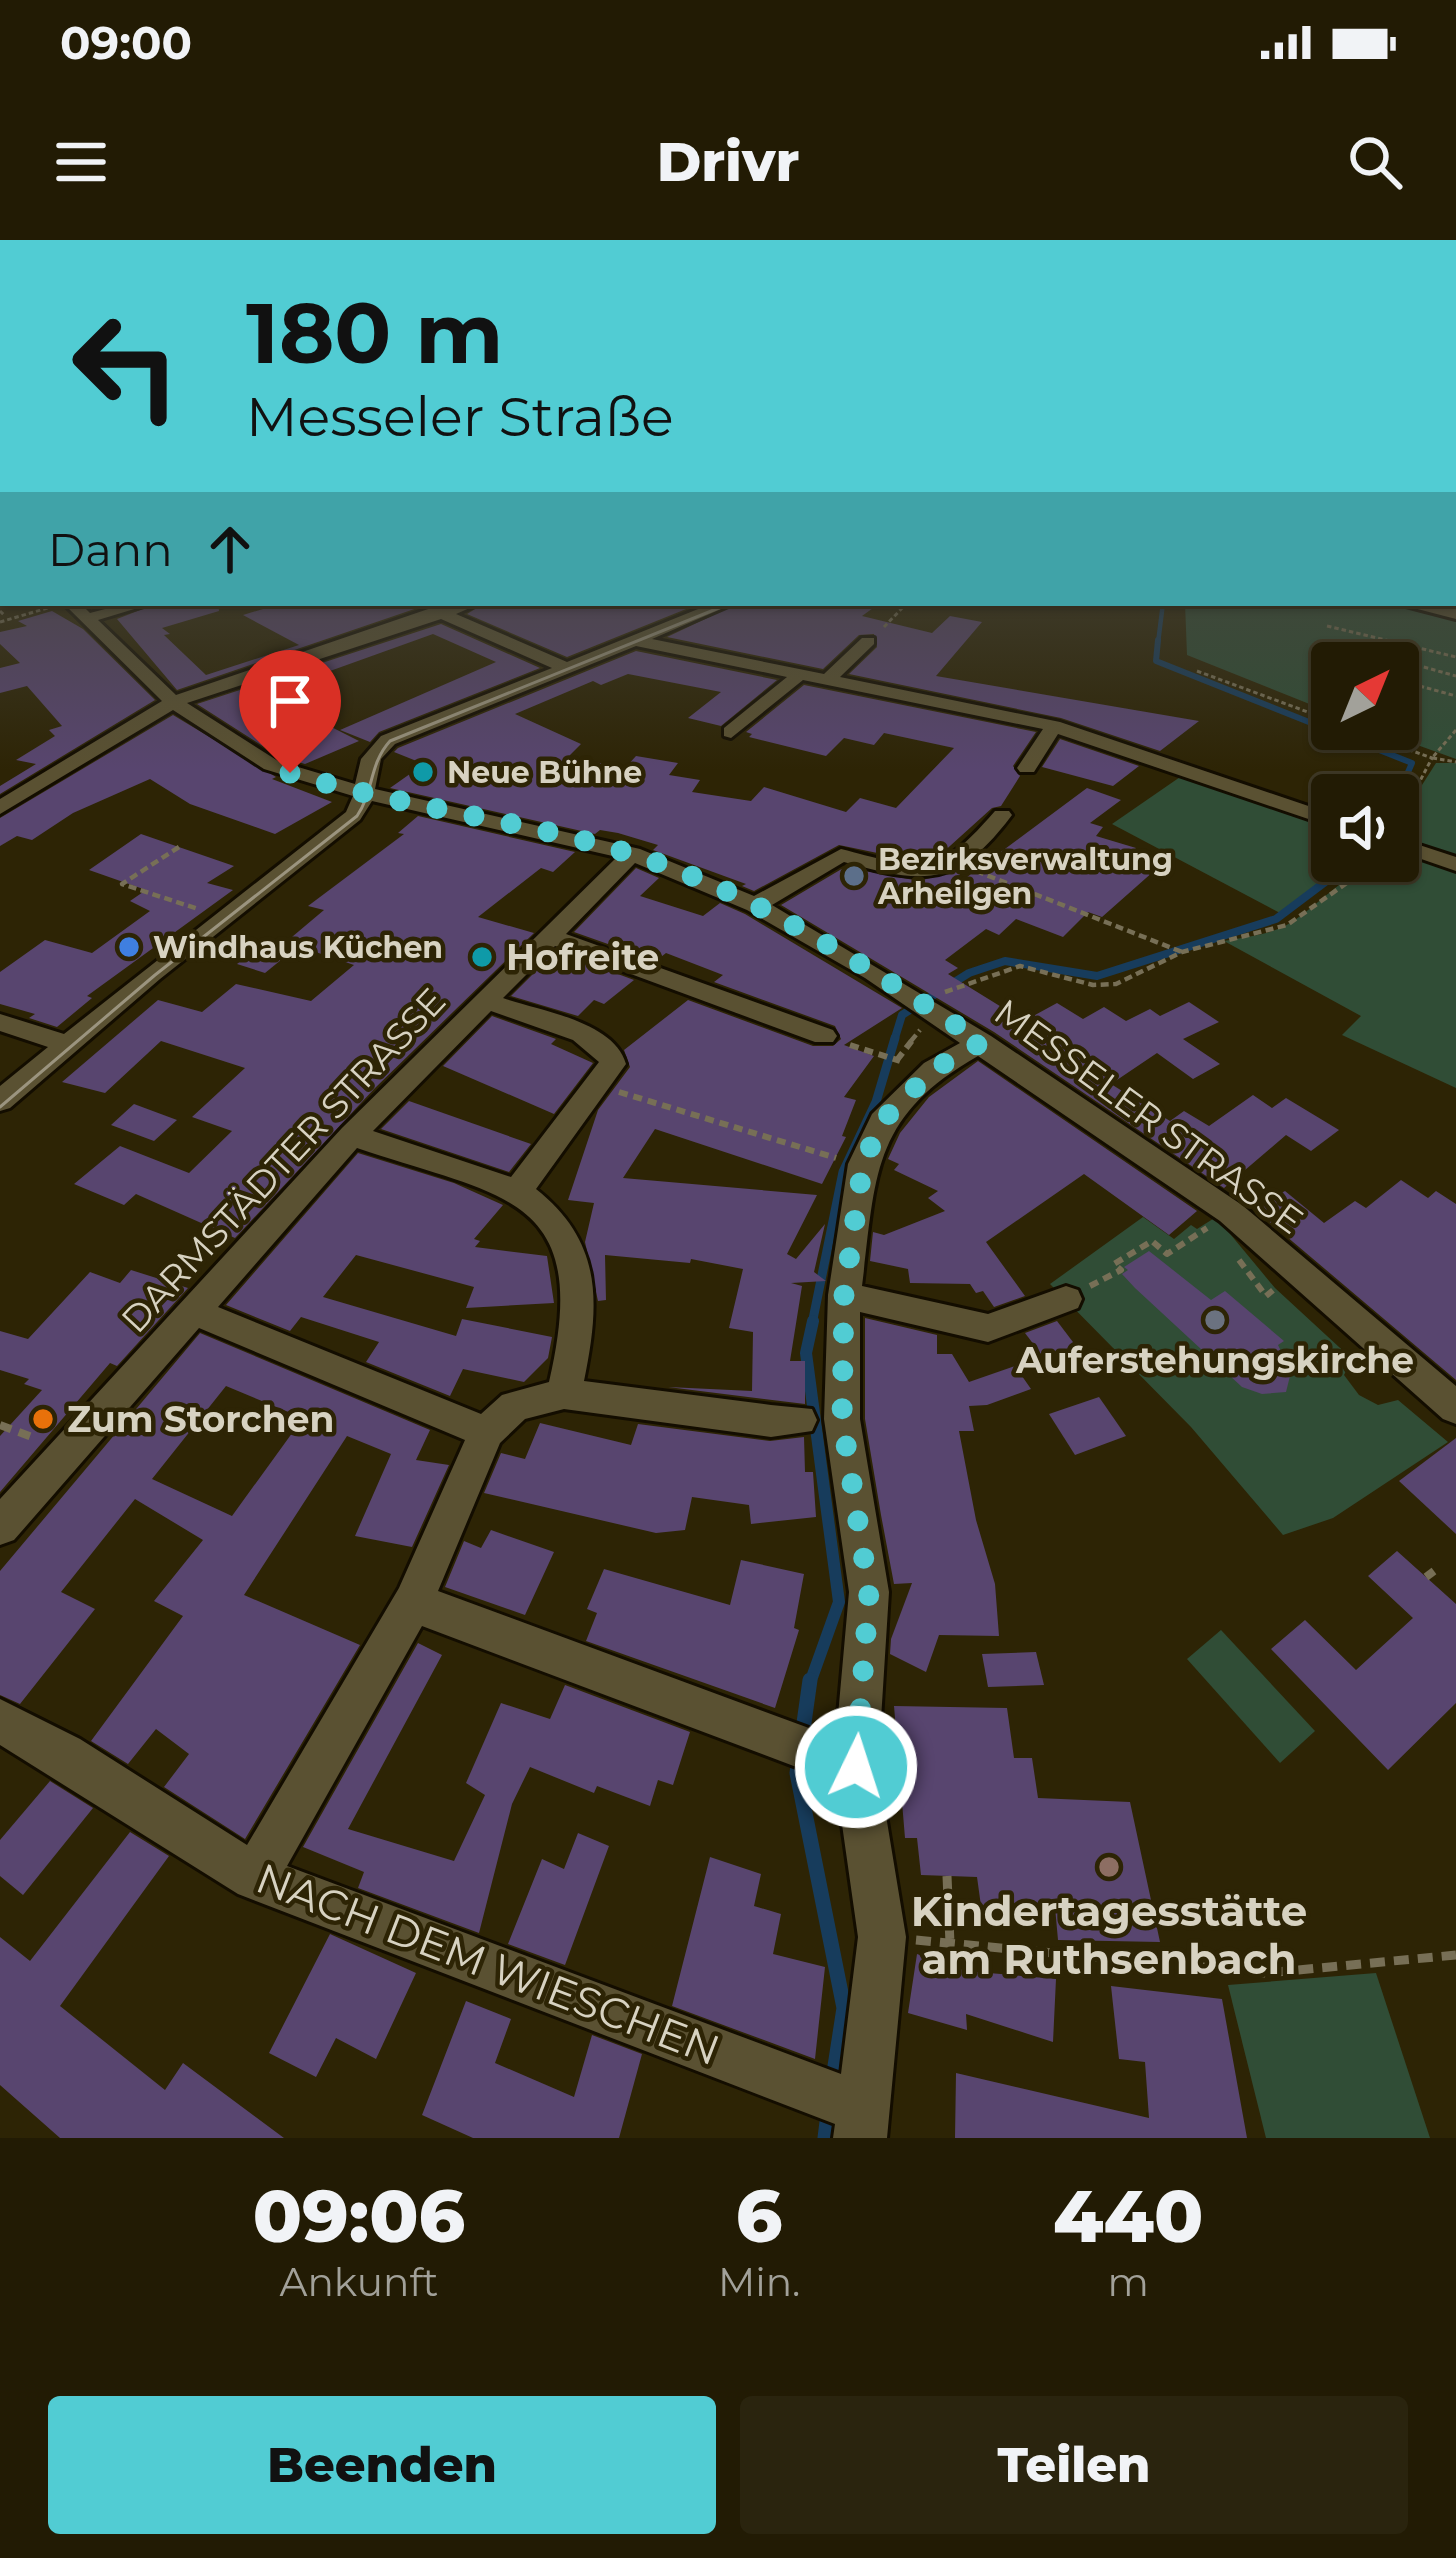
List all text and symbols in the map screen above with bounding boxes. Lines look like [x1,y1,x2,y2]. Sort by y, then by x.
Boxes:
text: 09:00 [60,15,192,70]
icon: menu [48,129,114,195]
text: Drivr [657,129,799,195]
icon: search [1342,129,1408,195]
text: 180 m [246,282,503,384]
icon: left [48,288,204,444]
text: Messeler Straße [246,384,674,450]
icon: ahead [197,516,263,582]
text: Dann [48,522,173,577]
north arrow [1311,642,1419,750]
map controls [1311,642,1419,882]
pin [239,650,341,773]
icon: arrive [257,668,323,734]
place label: Neue Bühne [447,754,642,791]
marker: Neue Bühne [410,759,436,785]
button: sound [1311,774,1419,882]
place label: Bezirksverwaltung Arheilgen [877,841,1173,912]
marker: Bezirksverwaltung Arheilgen [841,863,867,889]
place label: Windhaus Küchen [153,929,443,966]
marker: Windhaus Küchen [116,934,142,960]
place label: Hofreite [506,935,659,979]
marker: Hofreite [469,944,495,970]
street label: DARMSTÄDTER STRASSE [112,979,454,1341]
street label: MESSELER STRASSE [986,989,1312,1243]
marker: Auferstehungskirche [1202,1307,1228,1333]
place label: Auferstehungskirche [1015,1338,1414,1382]
place label: Zum Storchen [67,1397,334,1441]
marker: Zum Storchen [30,1406,56,1432]
position arrow [793,1704,919,1830]
street label: NACH DEM WIESCHEN [249,1852,727,2076]
marker: Kindertagesstätte am Ruthsenbach [1096,1854,1122,1880]
place label: Kindertagesstätte am Ruthsenbach [911,1885,1307,1985]
text: 09:06 [253,2172,465,2260]
text: 6 [736,2172,783,2260]
text: 440 [1053,2172,1203,2260]
text: Ankunft [280,2258,438,2306]
text: Min. [718,2258,800,2306]
text: m [1107,2258,1149,2306]
button: Beenden [48,2396,716,2534]
button: Teilen [740,2396,1408,2534]

